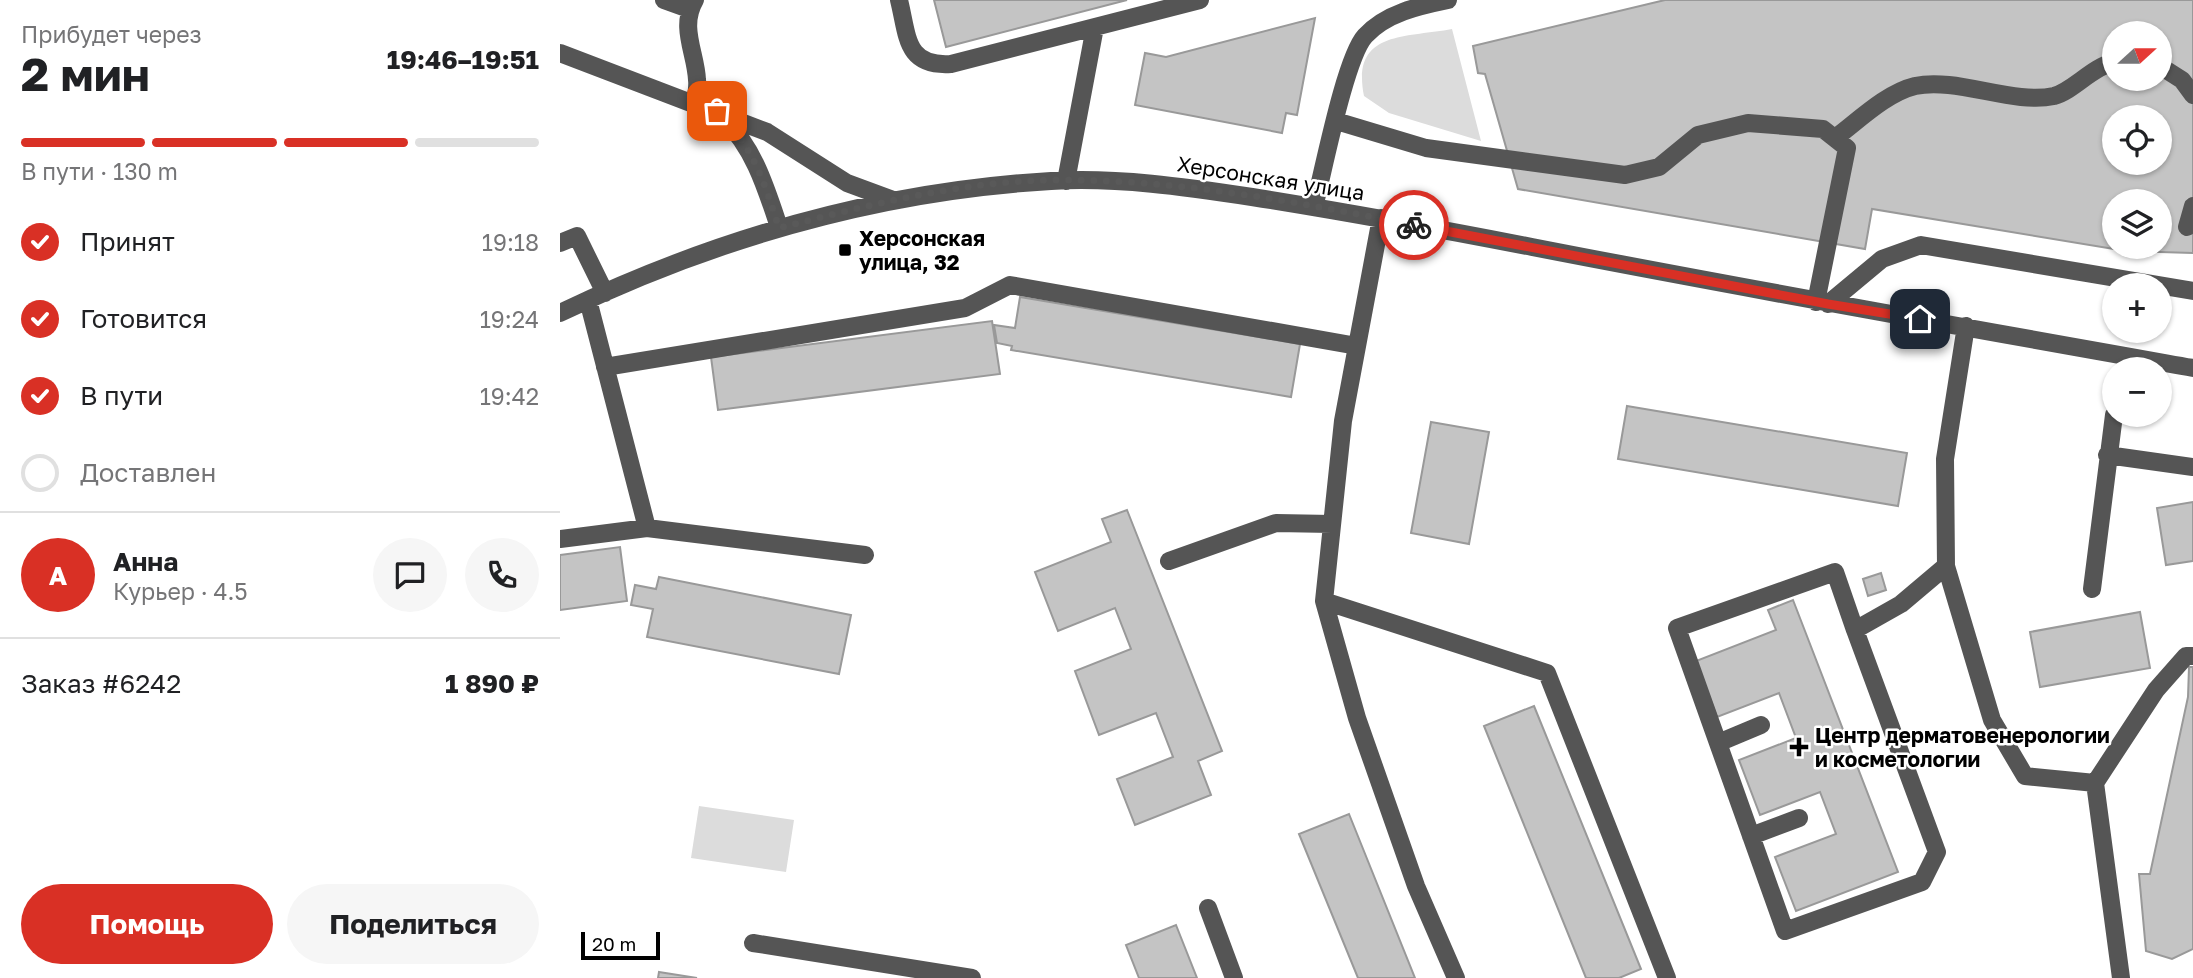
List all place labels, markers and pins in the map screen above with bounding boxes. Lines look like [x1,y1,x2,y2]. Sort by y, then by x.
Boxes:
pin [687,81,747,141]
place label: Херсонская улица, 32 [859,225,985,275]
marker: Херсонская улица, 32 [837,242,853,258]
pin [1890,289,1950,349]
place label: Центр дерматовенерологии и косметологии [1815,722,2110,772]
marker: Центр дерматовенерологии и косметологии [1789,737,1809,757]

